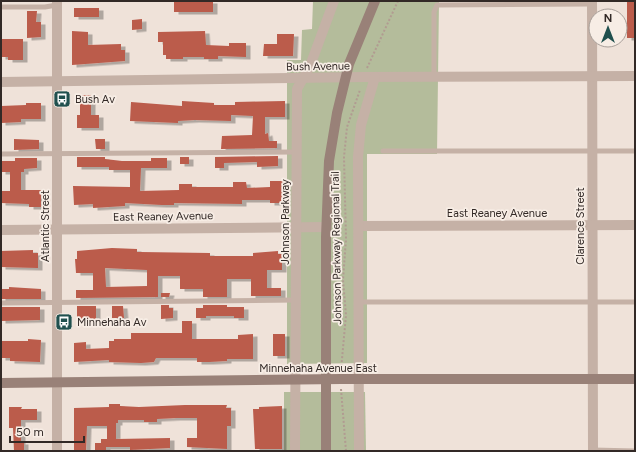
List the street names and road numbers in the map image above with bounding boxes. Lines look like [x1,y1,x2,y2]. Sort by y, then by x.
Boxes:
street label: Bush Avenue [286,59,350,74]
street label: Johnson Parkway Regional Trail [329,171,344,325]
street label: Johnson Parkway [279,179,292,265]
street label: Clarence Street [574,187,587,265]
street label: Atlantic Street [39,190,52,262]
street label: East Reaney Avenue [447,207,547,220]
street label: East Reaney Avenue [113,209,213,224]
street label: Minnehaha Avenue East [259,362,377,375]

